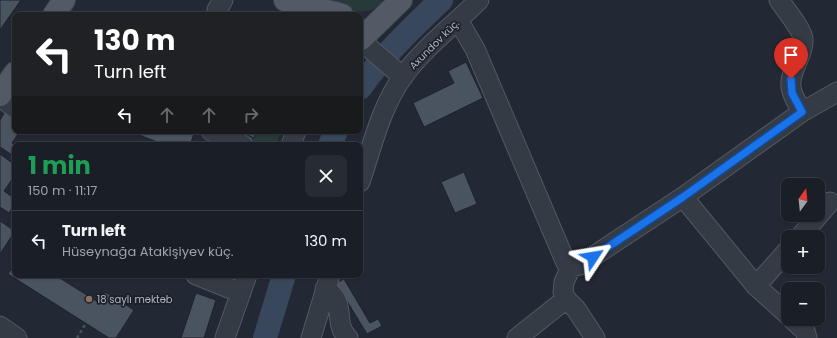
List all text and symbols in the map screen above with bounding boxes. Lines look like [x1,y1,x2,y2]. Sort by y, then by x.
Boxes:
street label: Axundov küç. [406,16,463,73]
text: 130 m [94,21,175,60]
icon: left [28,28,80,80]
pin [774,38,808,79]
icon: arrive [780,44,802,66]
text: Turn left [94,59,166,84]
icon: left [114,104,136,126]
icon: ahead [156,104,178,126]
icon: ahead [198,104,220,126]
icon: right [240,104,262,126]
text: 1 min [28,149,91,182]
button: close [305,155,347,197]
north arrow [781,178,825,222]
map controls [781,178,825,326]
text: 150 m · 11:17 [28,181,97,200]
text: Turn left [62,220,126,241]
icon: left [28,230,50,252]
text: 130 m [304,230,347,251]
button: + [781,230,825,274]
position arrow [572,236,614,278]
text: Hüseynağa Atakişiyev küç. [62,242,234,261]
button: − [781,282,825,326]
place label: 18 saylı məktəb [97,292,173,307]
marker: 18 saylı məktəb [84,294,94,304]

